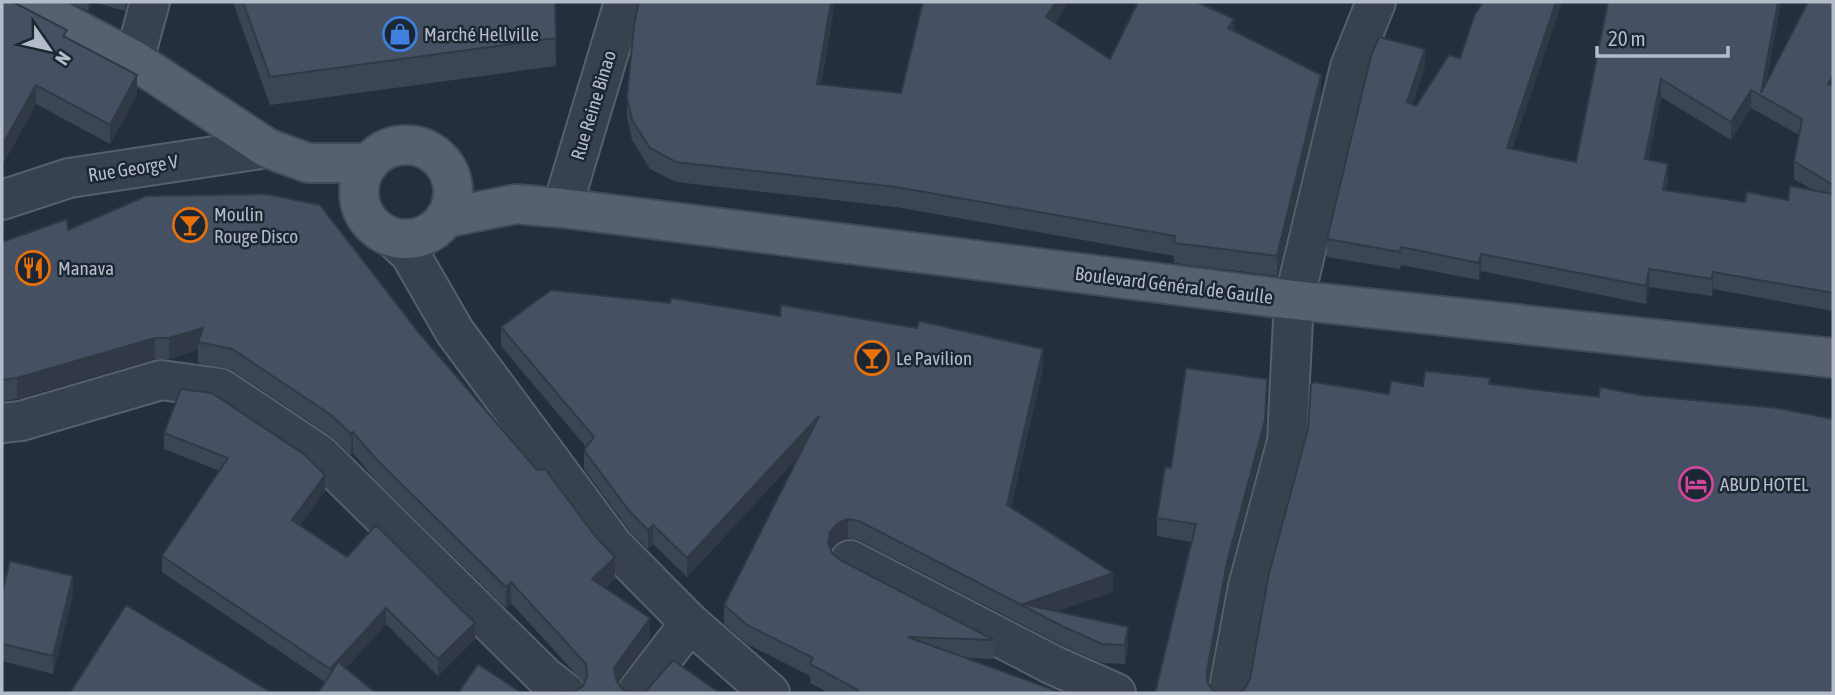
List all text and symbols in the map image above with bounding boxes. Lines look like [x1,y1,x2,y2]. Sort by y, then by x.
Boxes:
north arrow [14,14,84,84]
scale bar [1597,14,1728,58]
shop icon: Marché Hellville [381,15,419,53]
place label: Marché Hellville [424,23,539,45]
text: 20 m [1608,26,1646,50]
text: N [51,48,75,69]
street label: Rue Reine Binao [566,48,620,162]
street label: Rue George V [86,150,180,186]
place label: Moulin Rouge Disco [214,203,298,247]
bar icon: Moulin Rouge Disco [171,206,209,244]
restaurant icon: Manava [14,249,52,287]
place label: Manava [58,257,114,279]
street label: Boulevard Général de Gaulle [1074,262,1274,308]
bar icon: Le Pavilion [853,339,891,377]
place label: Le Pavilion [896,347,972,369]
hotel icon: ABUD HOTEL [1677,465,1715,503]
place label: ABUD HOTEL [1720,473,1809,495]

